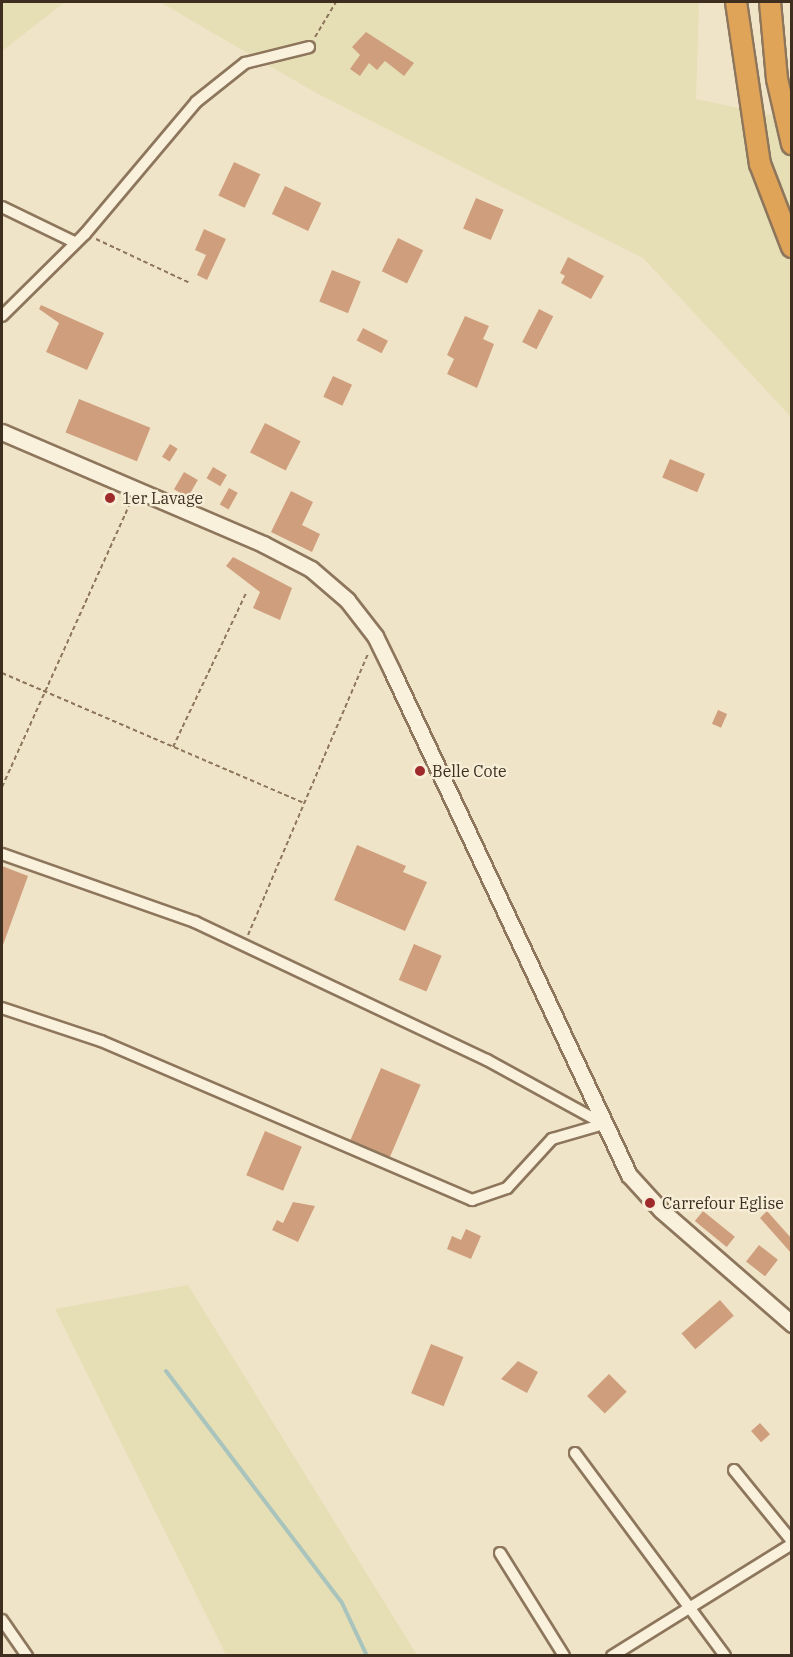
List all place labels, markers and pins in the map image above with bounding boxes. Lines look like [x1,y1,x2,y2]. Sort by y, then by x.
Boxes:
place label: 1er Lavage [122,488,203,508]
marker: 1er Lavage [103,491,117,505]
place label: Belle Cote [432,761,507,781]
marker: Belle Cote [413,764,427,778]
place label: Carrefour Eglise [662,1193,784,1213]
marker: Carrefour Eglise [643,1196,657,1210]

